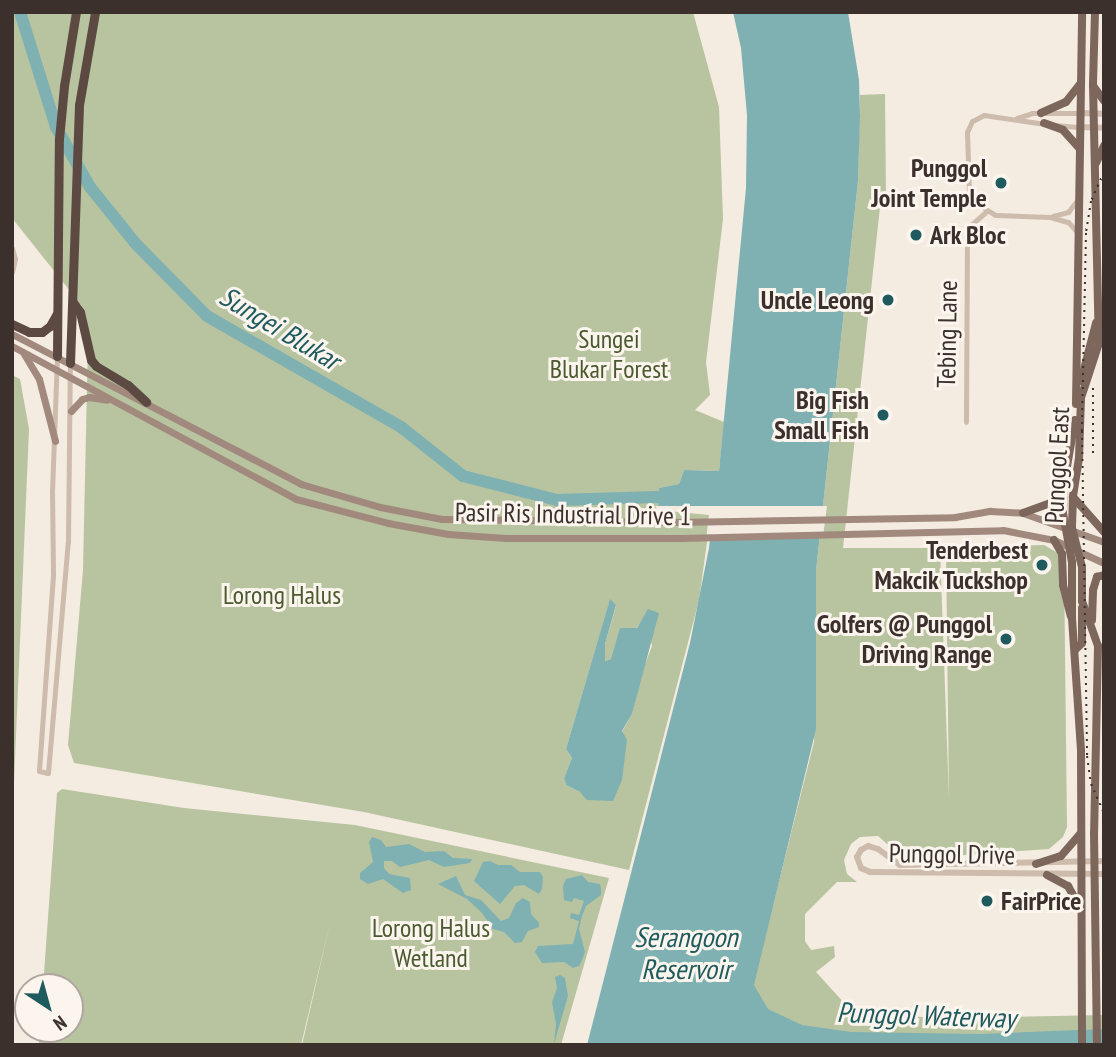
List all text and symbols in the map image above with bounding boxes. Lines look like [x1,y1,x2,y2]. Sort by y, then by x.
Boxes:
place label: Punggol Joint Temple [870,152,987,214]
marker: Punggol Joint Temple [993,175,1009,191]
place label: Ark Bloc [930,219,1006,251]
marker: Ark Bloc [908,227,924,243]
water label: Sungei Blukar [214,279,346,377]
street label: Tebing Lane [930,280,964,388]
place label: Uncle Leong [761,284,874,316]
marker: Uncle Leong [880,292,896,308]
park label: Sungei Blukar Forest [550,323,668,384]
place label: Big Fish Small Fish [774,384,869,446]
street label: Punggol East [1038,406,1076,524]
marker: Big Fish Small Fish [875,407,891,423]
street label: Pasir Ris Industrial Drive 1 [455,496,691,532]
place label: Tenderbest Makcik Tuckshop [873,534,1028,596]
marker: Tenderbest Makcik Tuckshop [1034,557,1050,573]
park label: Lorong Halus [223,579,341,611]
place label: Golfers @ Punggol Driving Range [817,608,992,670]
marker: Golfers @ Punggol Driving Range [998,631,1014,647]
street label: Punggol Drive [889,837,1015,871]
place label: FairPrice [1001,885,1081,917]
marker: FairPrice [979,893,995,909]
park label: Lorong Halus Wetland [372,912,490,974]
water label: Serangoon Reservoir [634,920,738,986]
north arrow [14,973,84,1043]
water label: Punggol Waterway [836,995,1016,1035]
text: N [49,1011,71,1036]

